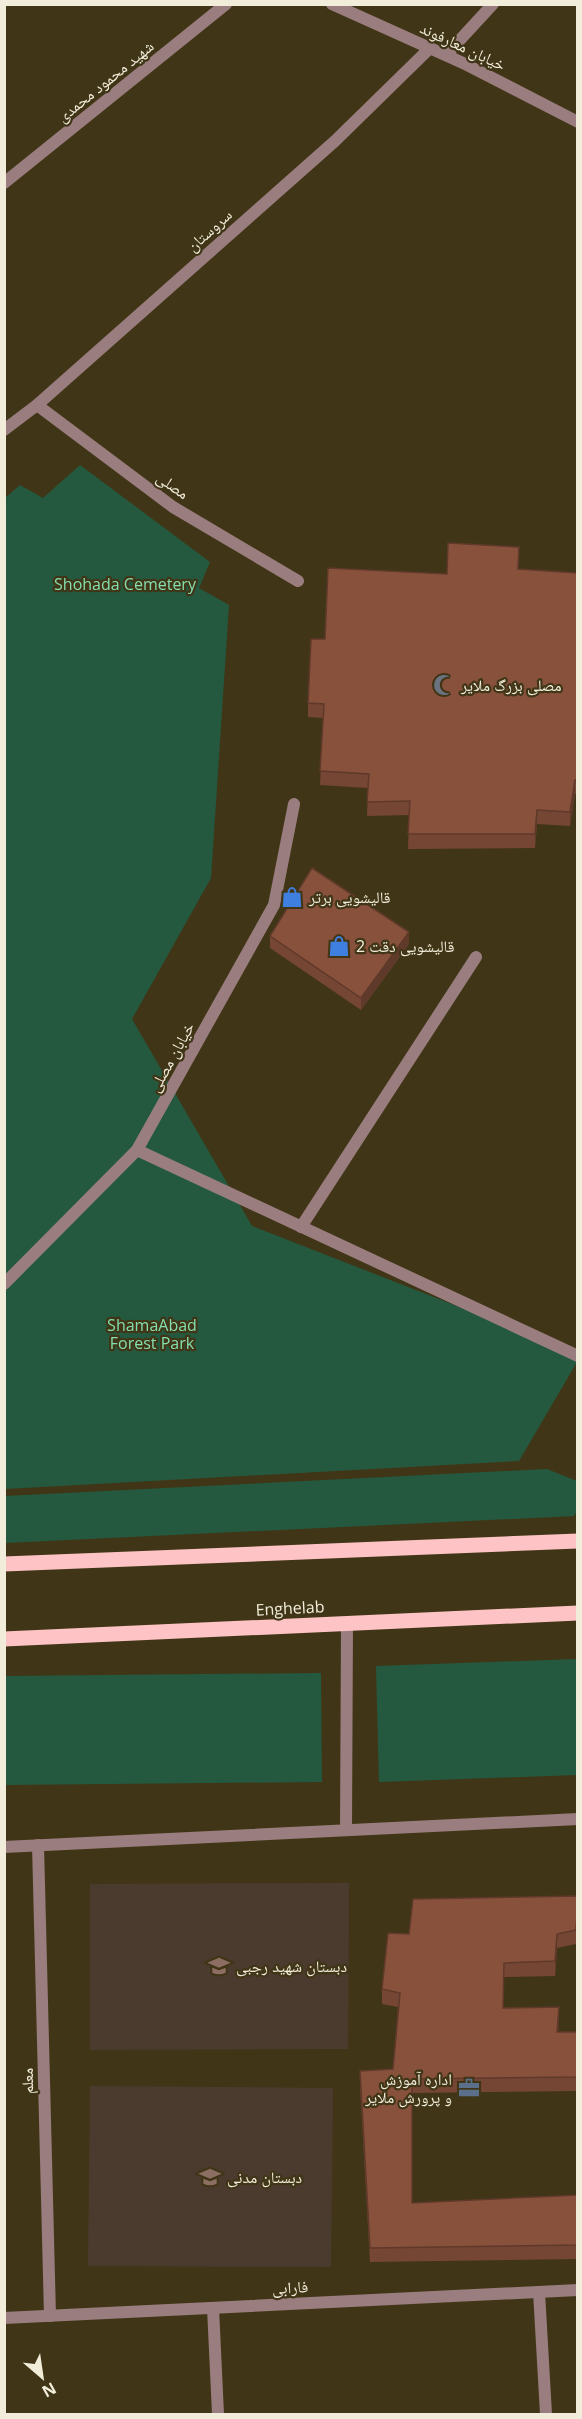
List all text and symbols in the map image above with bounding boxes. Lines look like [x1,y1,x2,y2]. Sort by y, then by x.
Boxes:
street label: خیابان معارفوند [417,17,509,75]
street label: شهید محمود محمدی [52,35,158,127]
street label: سروستان [181,204,237,256]
street label: مصلی [152,466,194,504]
park label: Shohada Cemetery [54,573,197,595]
mosque icon: مصلی بزرگ ملایر [432,673,456,697]
place label: مصلی بزرگ ملایر [460,674,562,696]
shop icon: قالیشویی برتر [280,885,304,909]
place label: قالیشویی برتر [308,886,390,908]
shop icon: قالیشویی دقت 2 [327,934,351,958]
place label: قالیشویی دقت 2 [356,935,454,957]
street label: خیابان مصلی [143,1018,199,1096]
park label: ShamaAbad Forest Park [107,1314,197,1354]
street label: Enghelab [255,1595,325,1621]
school or university icon: دبستان شهید رجبی [207,1954,231,1978]
place label: دبستان شهید رجبی [236,1955,347,1977]
street label: معلم [16,2068,38,2094]
place label: اداره آموزش و پرورش ملایر [364,2068,452,2108]
office icon: اداره آموزش و پرورش ملایر [457,2076,481,2100]
school or university icon: دبستان مدنی [198,2165,222,2189]
place label: دبستان مدنی [227,2166,302,2188]
street label: فارابی [271,2275,309,2299]
north arrow [12,2347,72,2407]
text: N [38,2377,60,2403]

